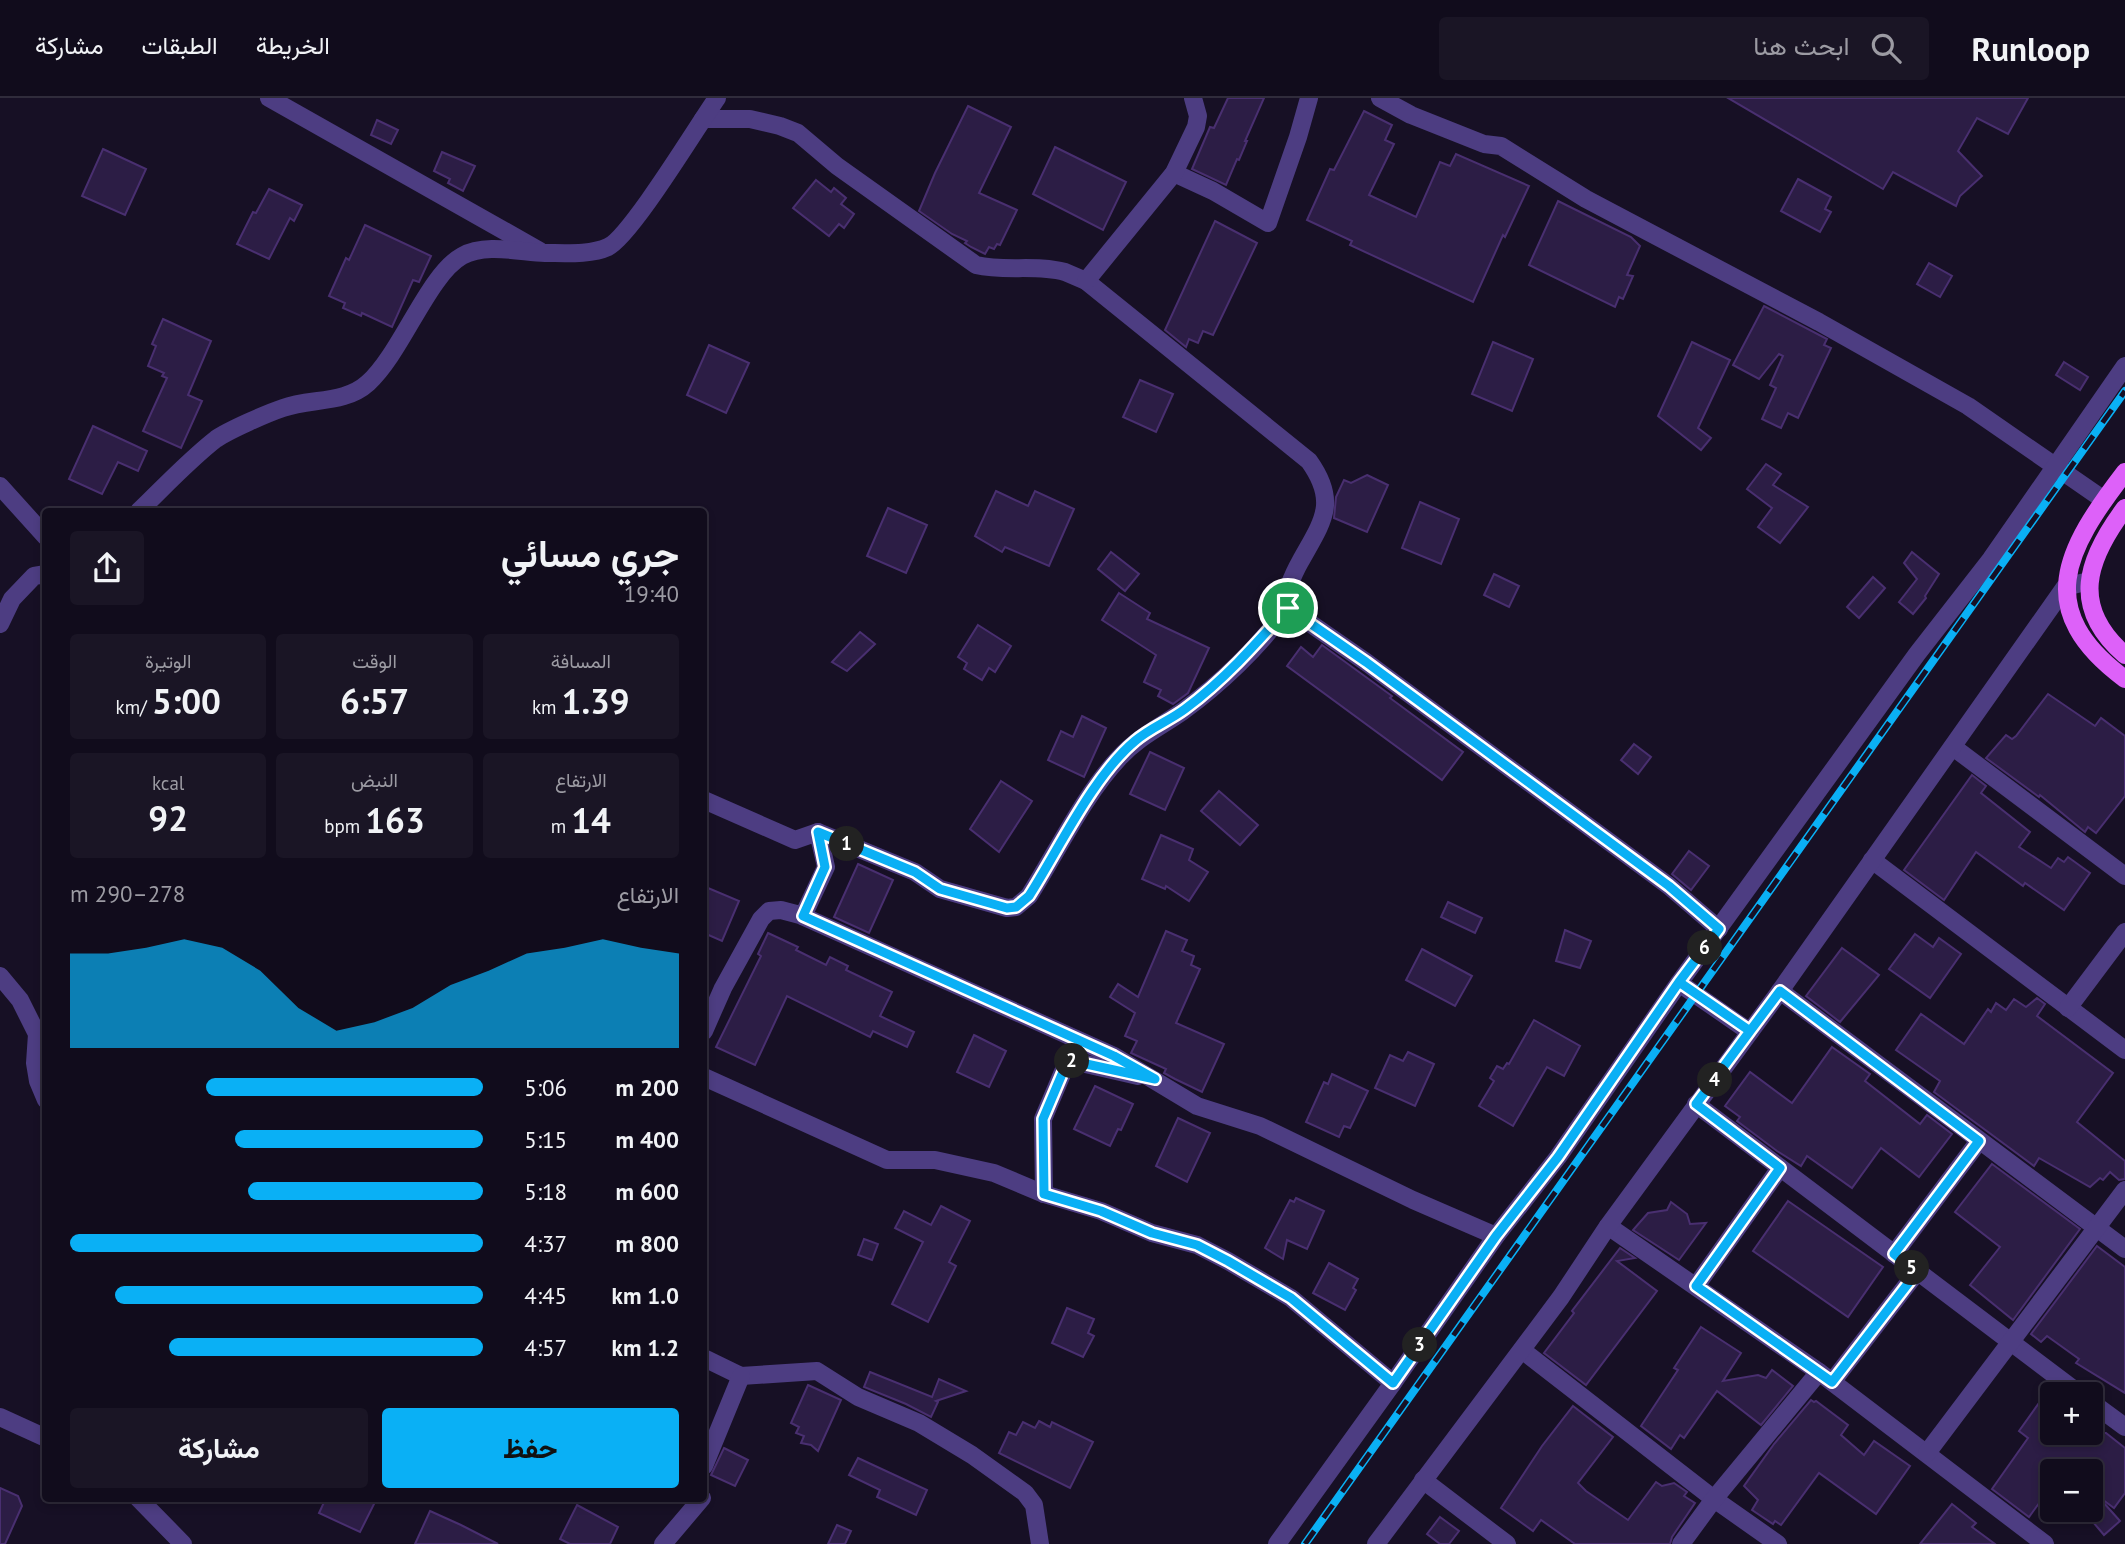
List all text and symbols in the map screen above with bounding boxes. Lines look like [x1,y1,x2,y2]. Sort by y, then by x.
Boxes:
search box [1439,17,1929,80]
text: Runloop [1971,27,2090,70]
text: ابحث هنا [1753,29,1849,62]
icon: search [1867,29,1905,67]
text: مشاركة [35,30,103,61]
text: الطبقات [141,30,218,61]
text: الخريطة [256,30,330,61]
text: جري مسائي [501,528,679,577]
button: share [70,531,144,605]
pin [1258,578,1318,638]
text: 19:40 [624,579,679,608]
icon: arrive [1269,589,1307,627]
text: الوتيرة [145,649,191,673]
text: الوقت [352,649,397,673]
text: المسافة [551,649,611,673]
text: 5:00 [152,678,221,724]
text: 6:57 [340,678,409,724]
text: 1.39 [562,678,630,724]
text: /km [116,695,152,719]
text: km [532,695,562,719]
text: النبض [351,768,398,792]
text: الارتفاع [555,768,607,792]
text: kcal [152,771,184,795]
text: 92 [148,795,188,841]
text: 163 [365,797,425,843]
text: 14 [571,797,611,843]
text: bpm [324,814,365,838]
text: m [551,814,571,838]
pin: 1 [830,826,864,862]
text: 1 [841,831,852,855]
text: 278–290 m [70,879,185,908]
text: الارتفاع [617,880,679,909]
pin: 6 [1688,930,1722,966]
text: 6 [1699,935,1710,959]
pin: 2 [1054,1044,1090,1079]
text: 2 [1066,1048,1077,1072]
pin: 4 [1698,1062,1732,1098]
text: 4 [1709,1067,1720,1091]
text: 5:06 [524,1073,567,1102]
text: 200 m [616,1073,679,1102]
text: 5:15 [524,1125,567,1154]
text: 400 m [616,1125,679,1154]
text: 5:18 [524,1177,567,1206]
text: 600 m [616,1177,679,1206]
text: 4:37 [524,1229,567,1258]
text: 800 m [616,1229,679,1258]
pin: 5 [1895,1250,1930,1286]
text: 5 [1906,1255,1917,1279]
text: 4:45 [524,1281,567,1310]
text: 1.0 km [612,1281,679,1310]
pin: 3 [1402,1328,1438,1362]
text: 3 [1414,1332,1425,1356]
text: 4:57 [524,1333,567,1362]
text: 1.2 km [612,1333,679,1362]
map controls [2040,1382,2103,1522]
button: + [2040,1382,2103,1445]
button: مشاركة [70,1408,368,1488]
button: حفظ [382,1408,679,1488]
button: − [2040,1459,2103,1522]

